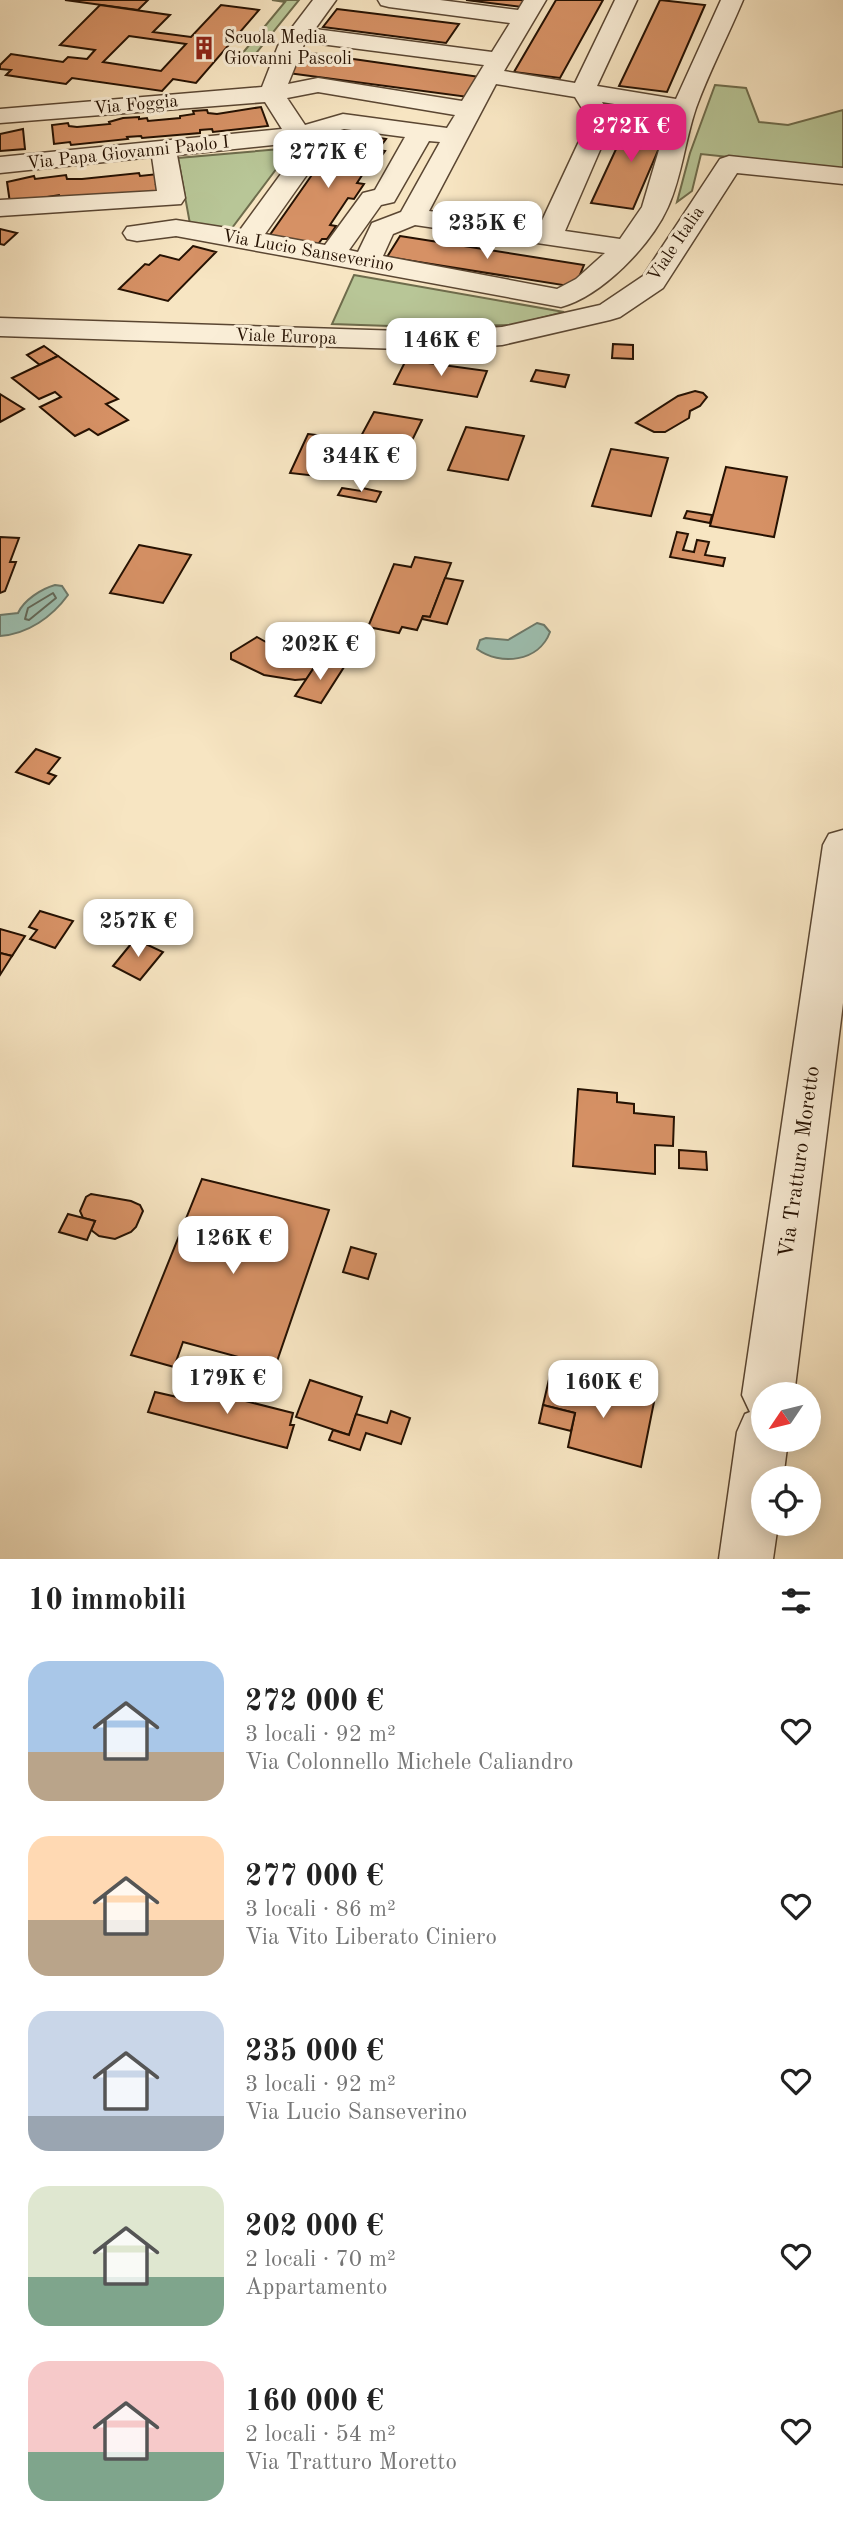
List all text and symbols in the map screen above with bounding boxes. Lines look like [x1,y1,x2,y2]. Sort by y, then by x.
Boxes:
place label: Scuola Media Giovanni Pascoli [224,29,352,68]
building icon: Scuola Media Giovanni Pascoli [190,34,218,62]
street label: Via Foggia [93,92,179,118]
pin: 272K € [574,104,688,164]
text: 272K € [592,115,670,138]
pin: 277K € [271,130,385,190]
street label: Via Papa Giovanni Paolo I [26,133,230,173]
text: 277K € [289,141,367,164]
pin: 235K € [430,202,544,261]
street label: Viale Italia [645,203,708,285]
text: 235K € [448,212,526,235]
street label: Via Lucio Sanseverino [221,227,395,275]
pin: 146K € [384,318,498,378]
street label: Viale Europa [235,326,337,348]
text: 146K € [402,329,480,352]
pin: 344K € [304,434,418,494]
text: 344K € [322,445,400,468]
pin: 202K € [263,622,377,682]
text: 202K € [281,633,359,656]
pin: 257K € [81,900,195,959]
text: 257K € [99,910,177,933]
street label: Via Tratturo Moretto [776,1065,824,1259]
pin: 126K € [176,1216,290,1276]
text: 126K € [194,1227,272,1250]
pin: 179K € [170,1356,284,1416]
pin: 160K € [546,1360,660,1420]
text: 179K € [188,1367,266,1390]
text: 160K € [564,1371,642,1394]
north arrow [751,1382,821,1452]
map controls [751,1382,821,1536]
button: locate [751,1466,821,1536]
icon: filters [777,1582,815,1620]
text: 10 immobili [28,1586,186,1616]
text: 272 000 € [245,1687,384,1717]
icon: home [84,1689,168,1773]
icon: heart [777,1712,815,1750]
text: 3 locali · 92 m² [245,1723,396,1746]
text: Via Colonnello Michele Caliandro [245,1751,574,1774]
text: 277 000 € [245,1862,384,1892]
icon: home [84,1864,168,1948]
icon: heart [777,1887,815,1925]
text: 3 locali · 86 m² [245,1898,396,1921]
text: Via Vito Liberato Ciniero [245,1926,497,1949]
text: 235 000 € [245,2037,384,2067]
icon: home [84,2039,168,2123]
icon: heart [777,2062,815,2100]
text: 3 locali · 92 m² [245,2073,396,2096]
text: Via Lucio Sanseverino [245,2101,467,2124]
text: 202 000 € [245,2212,384,2242]
icon: home [84,2214,168,2298]
icon: heart [777,2237,815,2275]
text: 2 locali · 70 m² [245,2248,396,2271]
text: Appartamento [245,2276,387,2299]
text: 160 000 € [245,2387,384,2417]
icon: home [84,2389,168,2473]
icon: heart [777,2412,815,2450]
text: 2 locali · 54 m² [245,2423,396,2446]
text: Via Tratturo Moretto [245,2451,457,2474]

